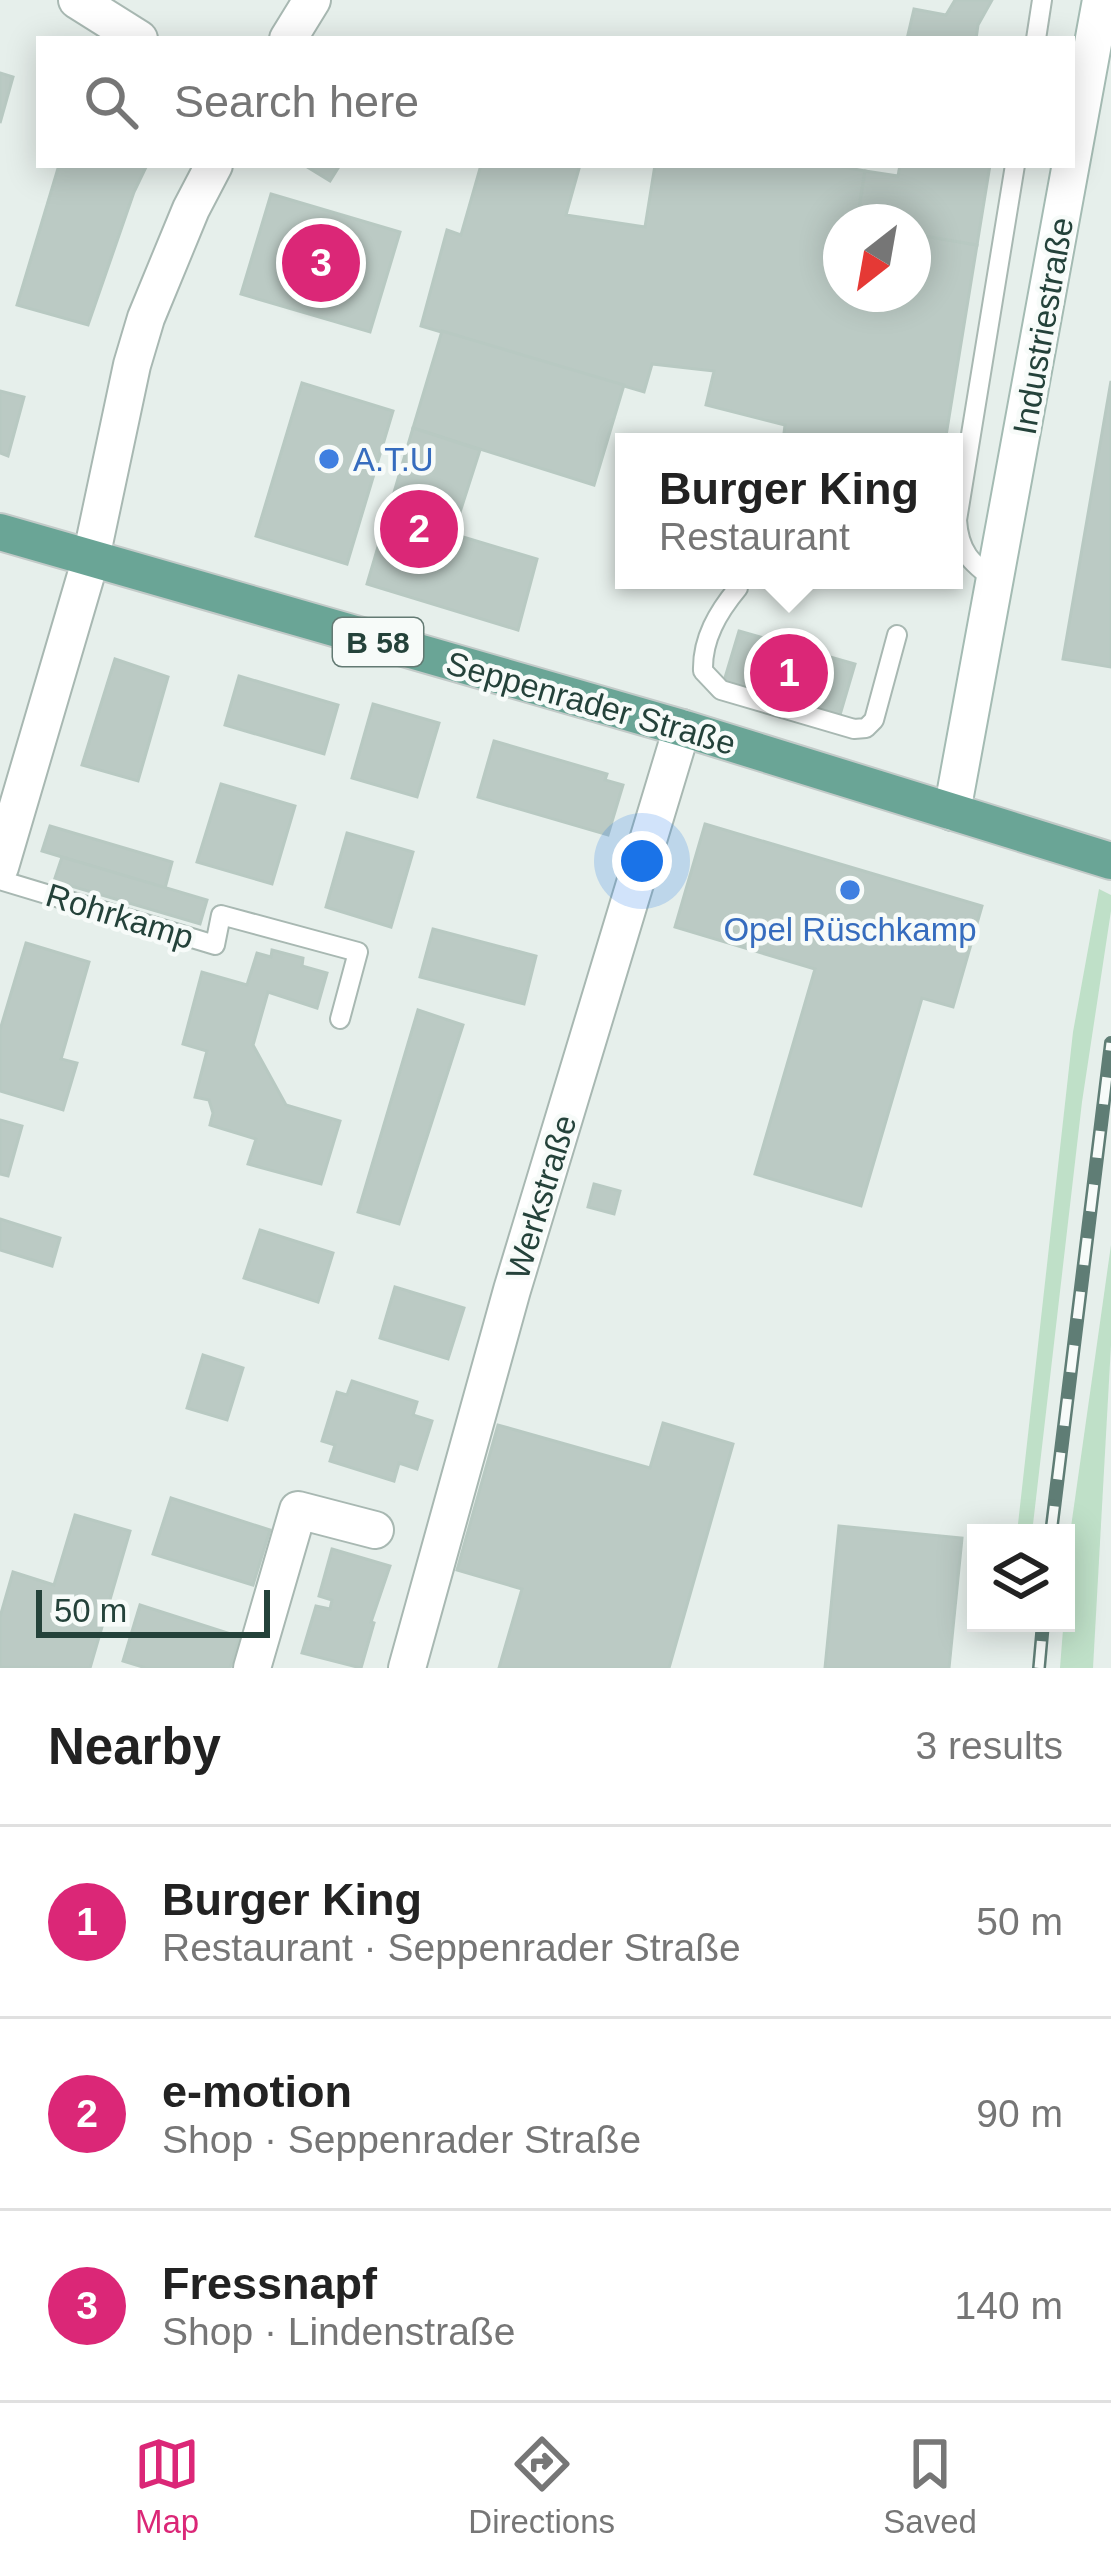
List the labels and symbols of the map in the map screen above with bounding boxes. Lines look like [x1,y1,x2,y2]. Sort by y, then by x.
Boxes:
north arrow [823,204,931,312]
street label: Industriestraße [1006,214,1080,438]
pin: 3 [282,218,360,308]
place label: A.T.U [353,441,434,478]
marker: A.T.U [316,446,342,472]
pin: 2 [380,484,458,574]
road number: B 58 [333,618,423,666]
pin: 1 [750,628,828,718]
street label: Seppenrader Straße [442,644,740,762]
your location [612,831,672,891]
street label: Rohrkamp [42,876,198,956]
marker: Opel Rüschkamp [837,877,863,903]
place label: Opel Rüschkamp [723,911,977,948]
street label: Werkstraße [498,1110,584,1284]
scale bar [36,1584,270,1637]

